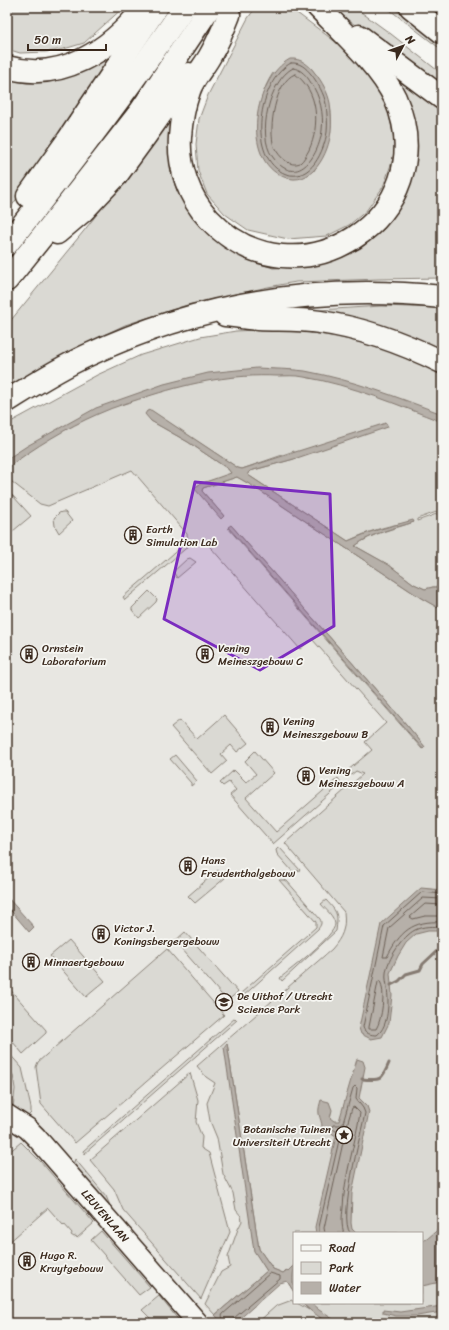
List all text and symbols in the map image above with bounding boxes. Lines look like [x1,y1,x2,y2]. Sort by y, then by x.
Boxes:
scale bar [28,26,106,52]
north arrow [383,26,423,66]
text: 50 m [34,29,61,51]
text: N [400,30,420,49]
place label: Earth Simulation Lab [146,520,217,552]
building icon: Earth Simulation Lab [123,525,143,545]
place label: Ornstein Laboratorium [42,639,107,671]
place label: Vening Meineszgebouw C [218,639,303,671]
building icon: Ornstein Laboratorium [19,644,39,664]
building icon: Vening Meineszgebouw C [195,644,215,664]
place label: Vening Meineszgebouw B [283,712,368,744]
building icon: Vening Meineszgebouw B [260,717,280,737]
place label: Vening Meineszgebouw A [319,761,404,793]
building icon: Vening Meineszgebouw A [296,766,316,786]
place label: Hans Freudenthalgebouw [201,851,296,883]
building icon: Hans Freudenthalgebouw [178,856,198,876]
place label: Victor J. Koningsbergergebouw [114,919,220,951]
building icon: Victor J. Koningsbergergebouw [91,924,111,944]
building icon: Minnaertgebouw [21,952,41,972]
place label: Minnaertgebouw [44,953,125,972]
place label: De Uithof / Utrecht Science Park [237,987,333,1019]
school or university icon: De Uithof / Utrecht Science Park [214,992,234,1012]
place label: Botanische Tuinen Universiteit Utrecht [233,1120,331,1152]
place icon: Botanische Tuinen Universiteit Utrecht [334,1125,354,1145]
street label: LEUVENLAAN [76,1185,134,1247]
legend [293,1232,423,1304]
text: Road [329,1237,356,1259]
place label: Hugo R. Kruytgebouw [40,1246,104,1278]
building icon: Hugo R. Kruytgebouw [17,1251,37,1271]
text: Park [329,1257,354,1279]
text: Water [329,1277,362,1299]

